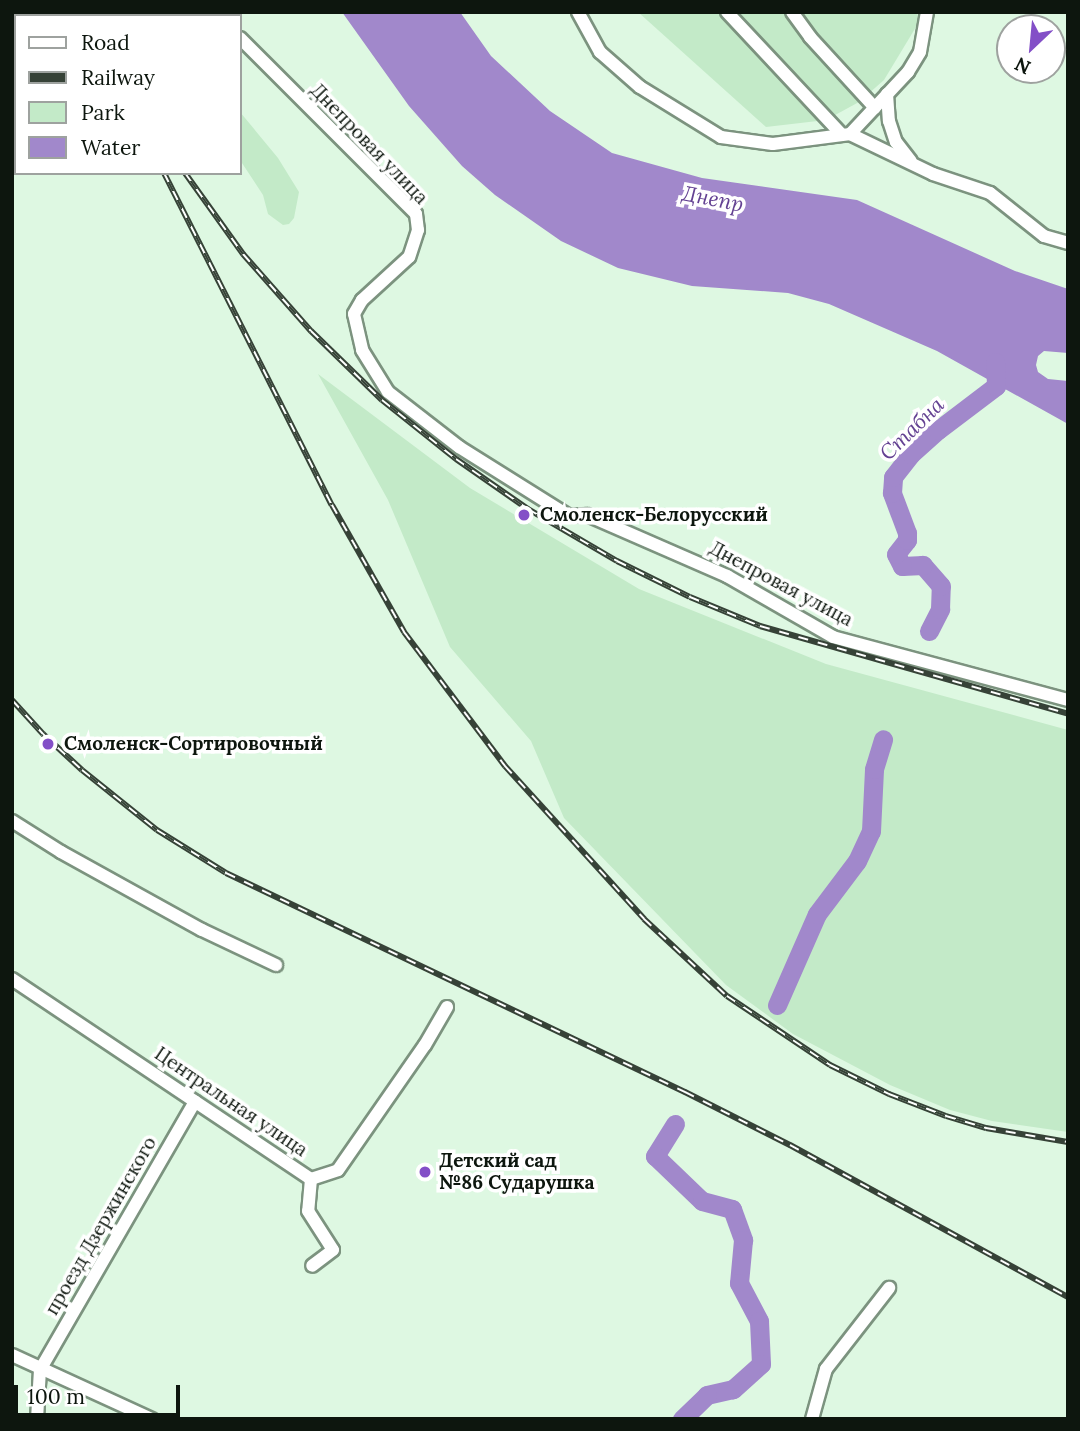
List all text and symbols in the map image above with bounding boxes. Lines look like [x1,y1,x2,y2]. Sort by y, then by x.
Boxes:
legend [14,14,242,175]
north arrow [996,14,1066,84]
text: Road [81,29,130,56]
text: N [1011,52,1035,80]
text: Railway [81,64,155,91]
street label: Днепровая улица [306,79,432,209]
text: Park [81,99,125,126]
text: Water [81,134,140,161]
water label: Днепр [680,181,746,217]
water label: Стабна [875,392,949,466]
place label: Смоленск-Белорусский [540,504,768,526]
marker: Смоленск-Белорусский [514,505,534,525]
street label: Днепровая улица [705,537,857,631]
place label: Смоленск-Сортировочный [64,733,323,755]
marker: Смоленск-Сортировочный [38,734,58,754]
street label: Центральная улица [150,1042,312,1162]
street label: проезд Дзержинского [41,1133,161,1319]
place label: Детский сад №86 Сударушка [439,1150,594,1194]
marker: Детский сад №86 Сударушка [417,1164,433,1180]
scale bar [18,1372,184,1416]
text: 100 m [27,1383,85,1410]

